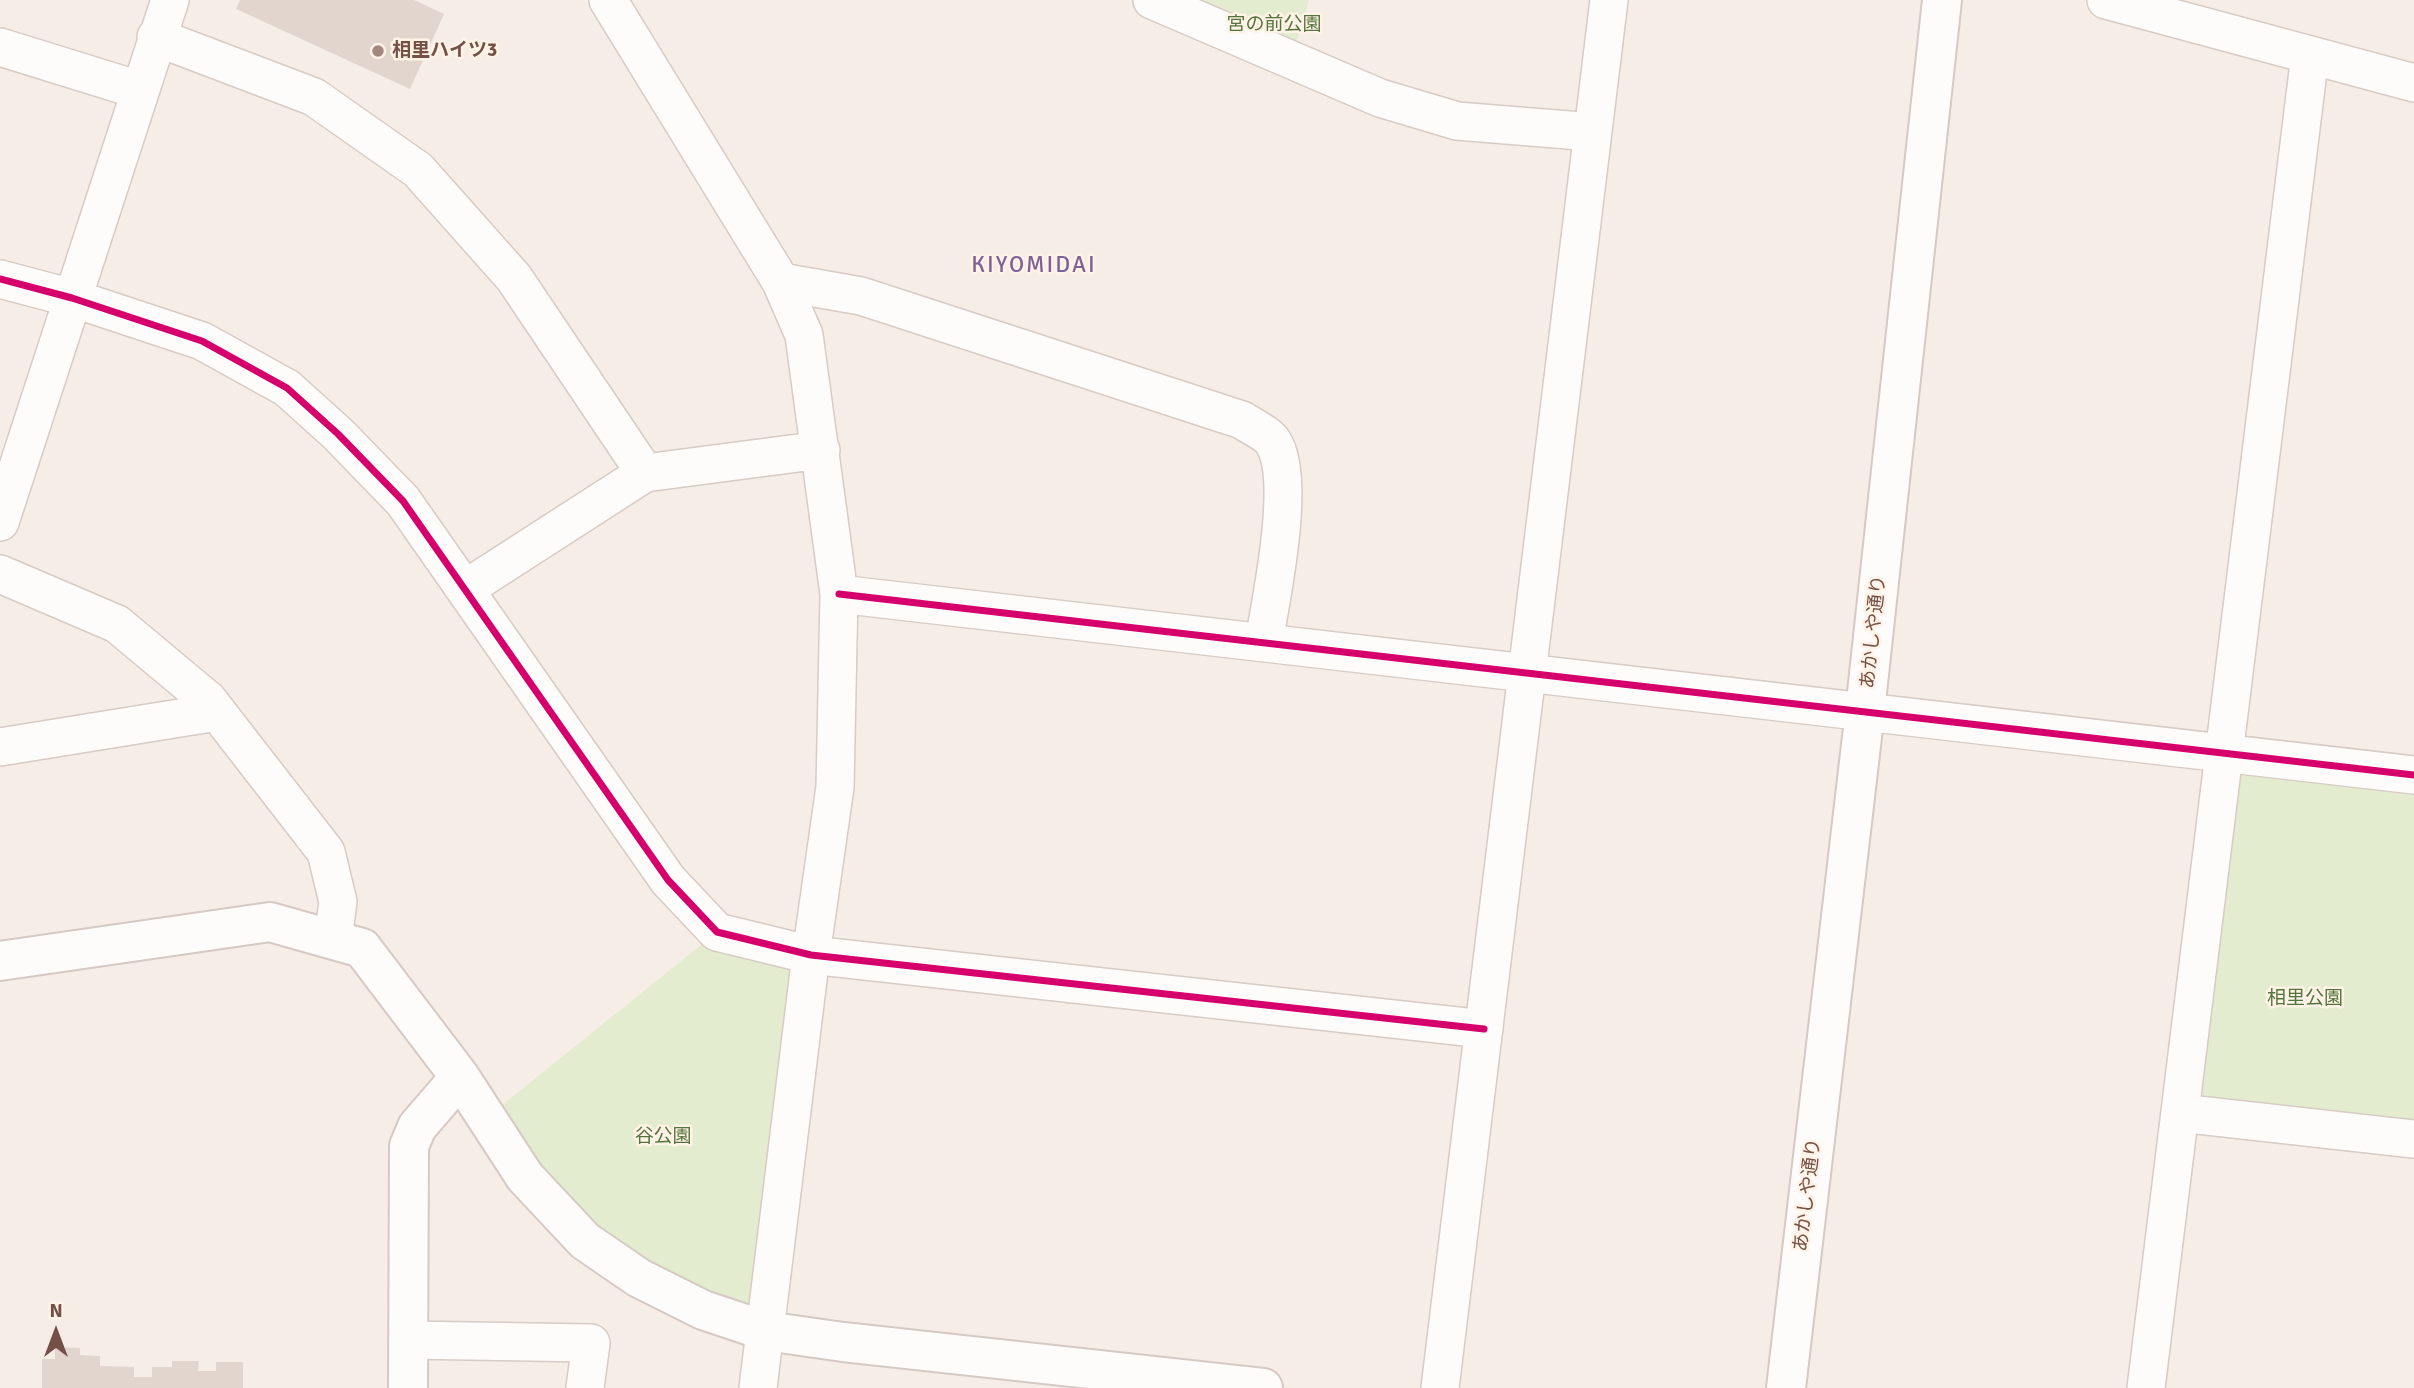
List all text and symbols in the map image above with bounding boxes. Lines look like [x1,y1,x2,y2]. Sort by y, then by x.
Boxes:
park label: 宮の前公園 [1227,14,1321,36]
place label: 相里ハイツ3 [392,40,497,62]
marker: 相里ハイツ3 [370,43,386,59]
district label: KIYOMIDAI [972,252,1096,280]
street label: あかしや通り [1857,574,1891,690]
park label: 相里公園 [2267,988,2343,1010]
park label: 谷公園 [635,1126,691,1148]
street label: あかしや通り [1790,1137,1826,1253]
north arrow [21,1297,91,1367]
text: N [49,1299,63,1323]

